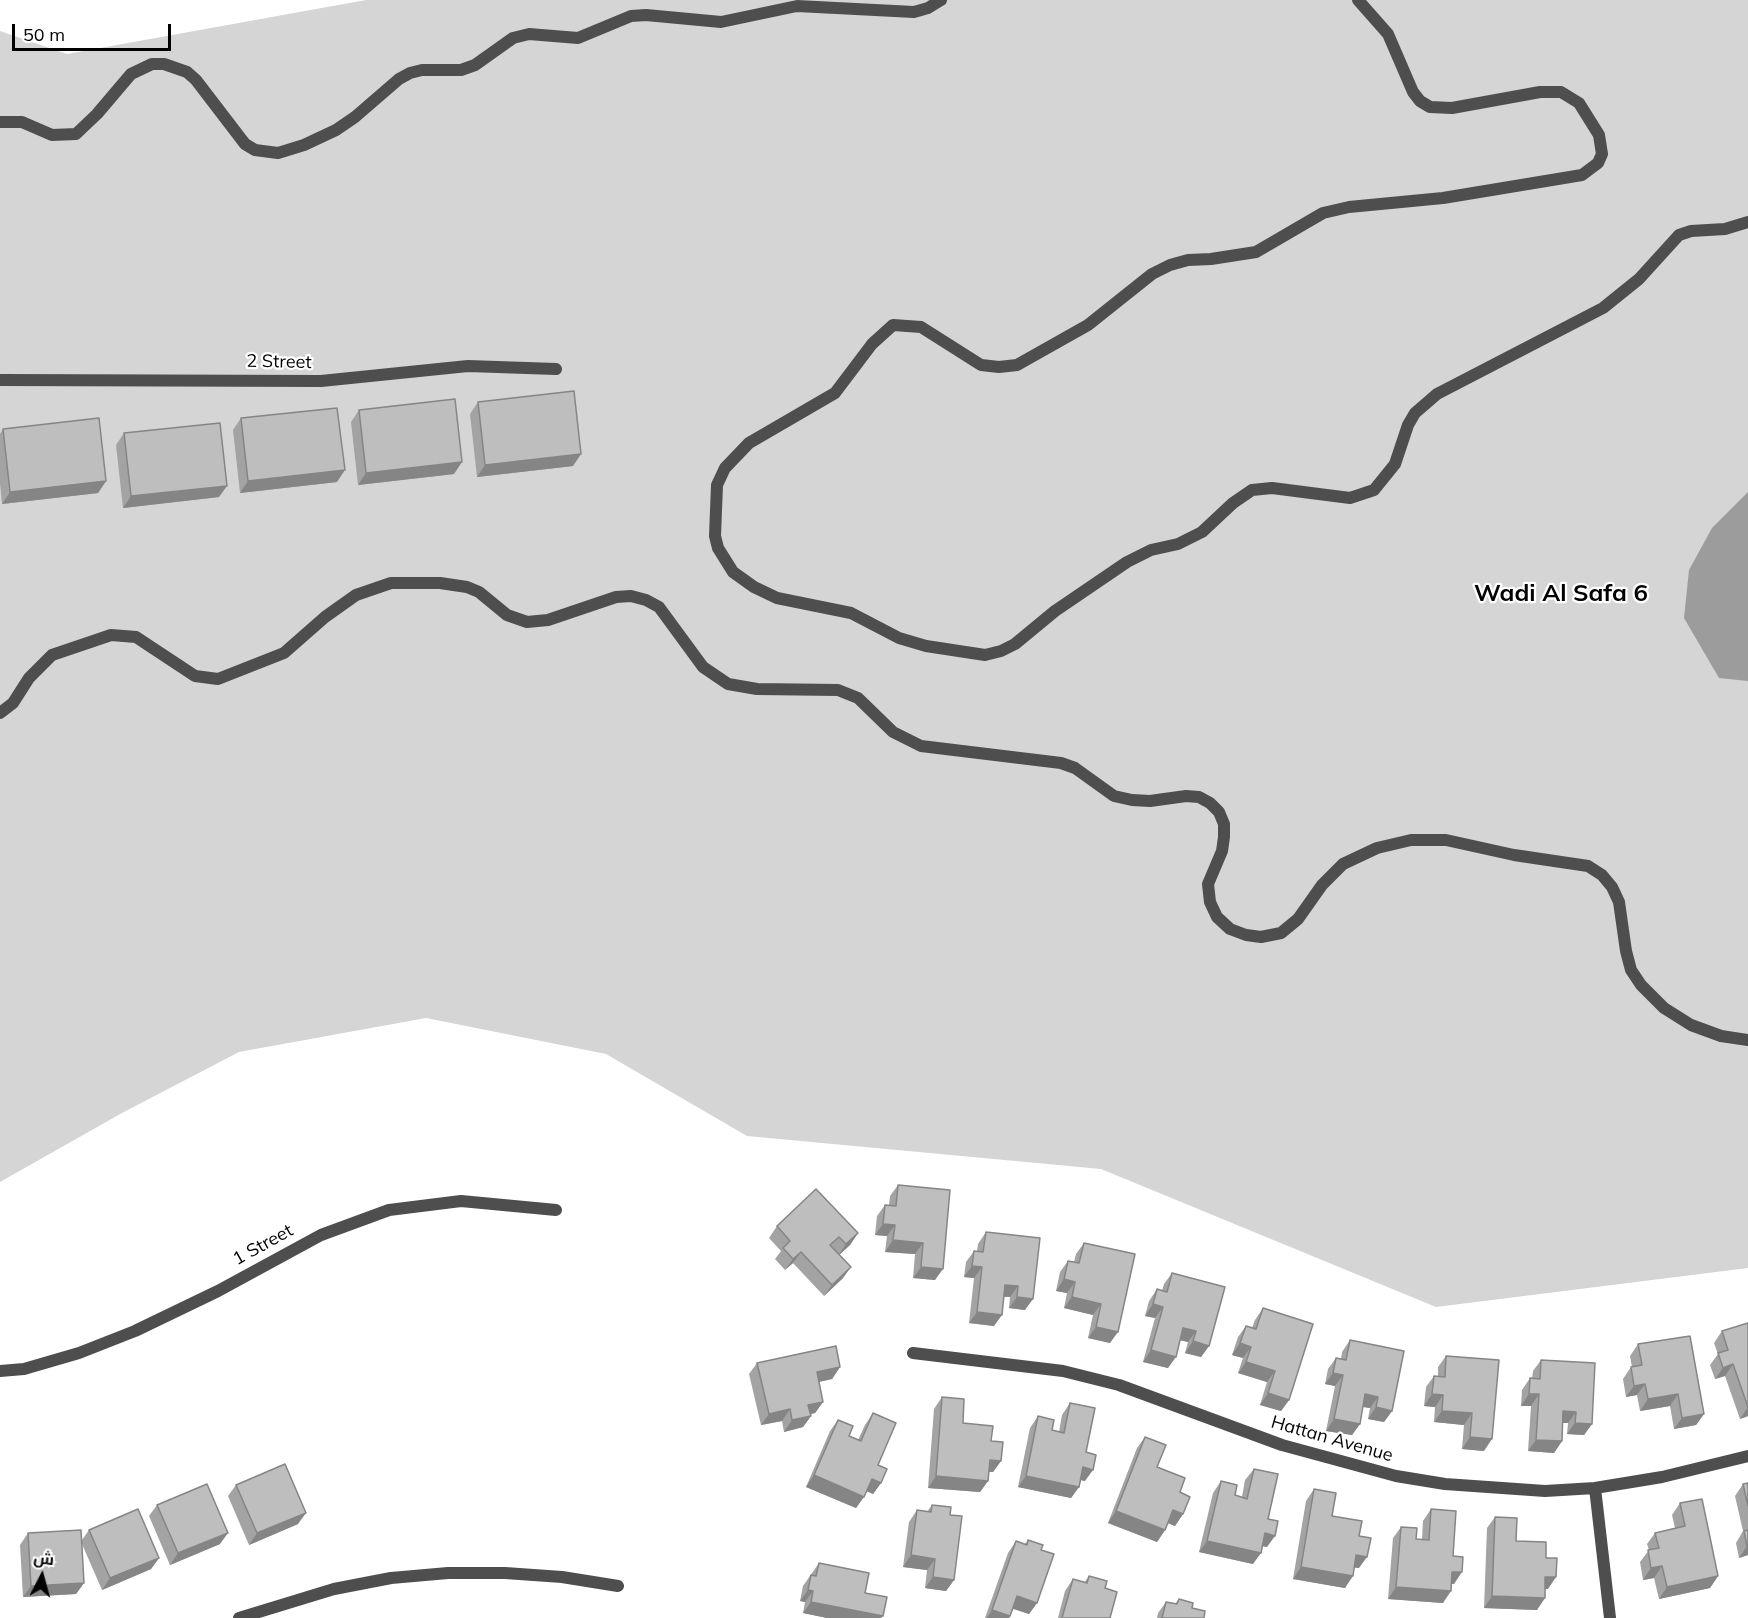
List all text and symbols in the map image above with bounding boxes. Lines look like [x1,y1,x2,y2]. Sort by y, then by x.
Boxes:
scale bar [15,12,174,50]
text: 50 m [23,23,65,46]
street label: 2 Street [246,351,312,373]
district label: Wadi Al Safa 6 [1474,580,1648,608]
street label: 1 Street [229,1220,297,1270]
street label: Hattan Avenue [1269,1411,1395,1467]
north arrow [12,1546,72,1606]
text: ش [33,1547,55,1569]

